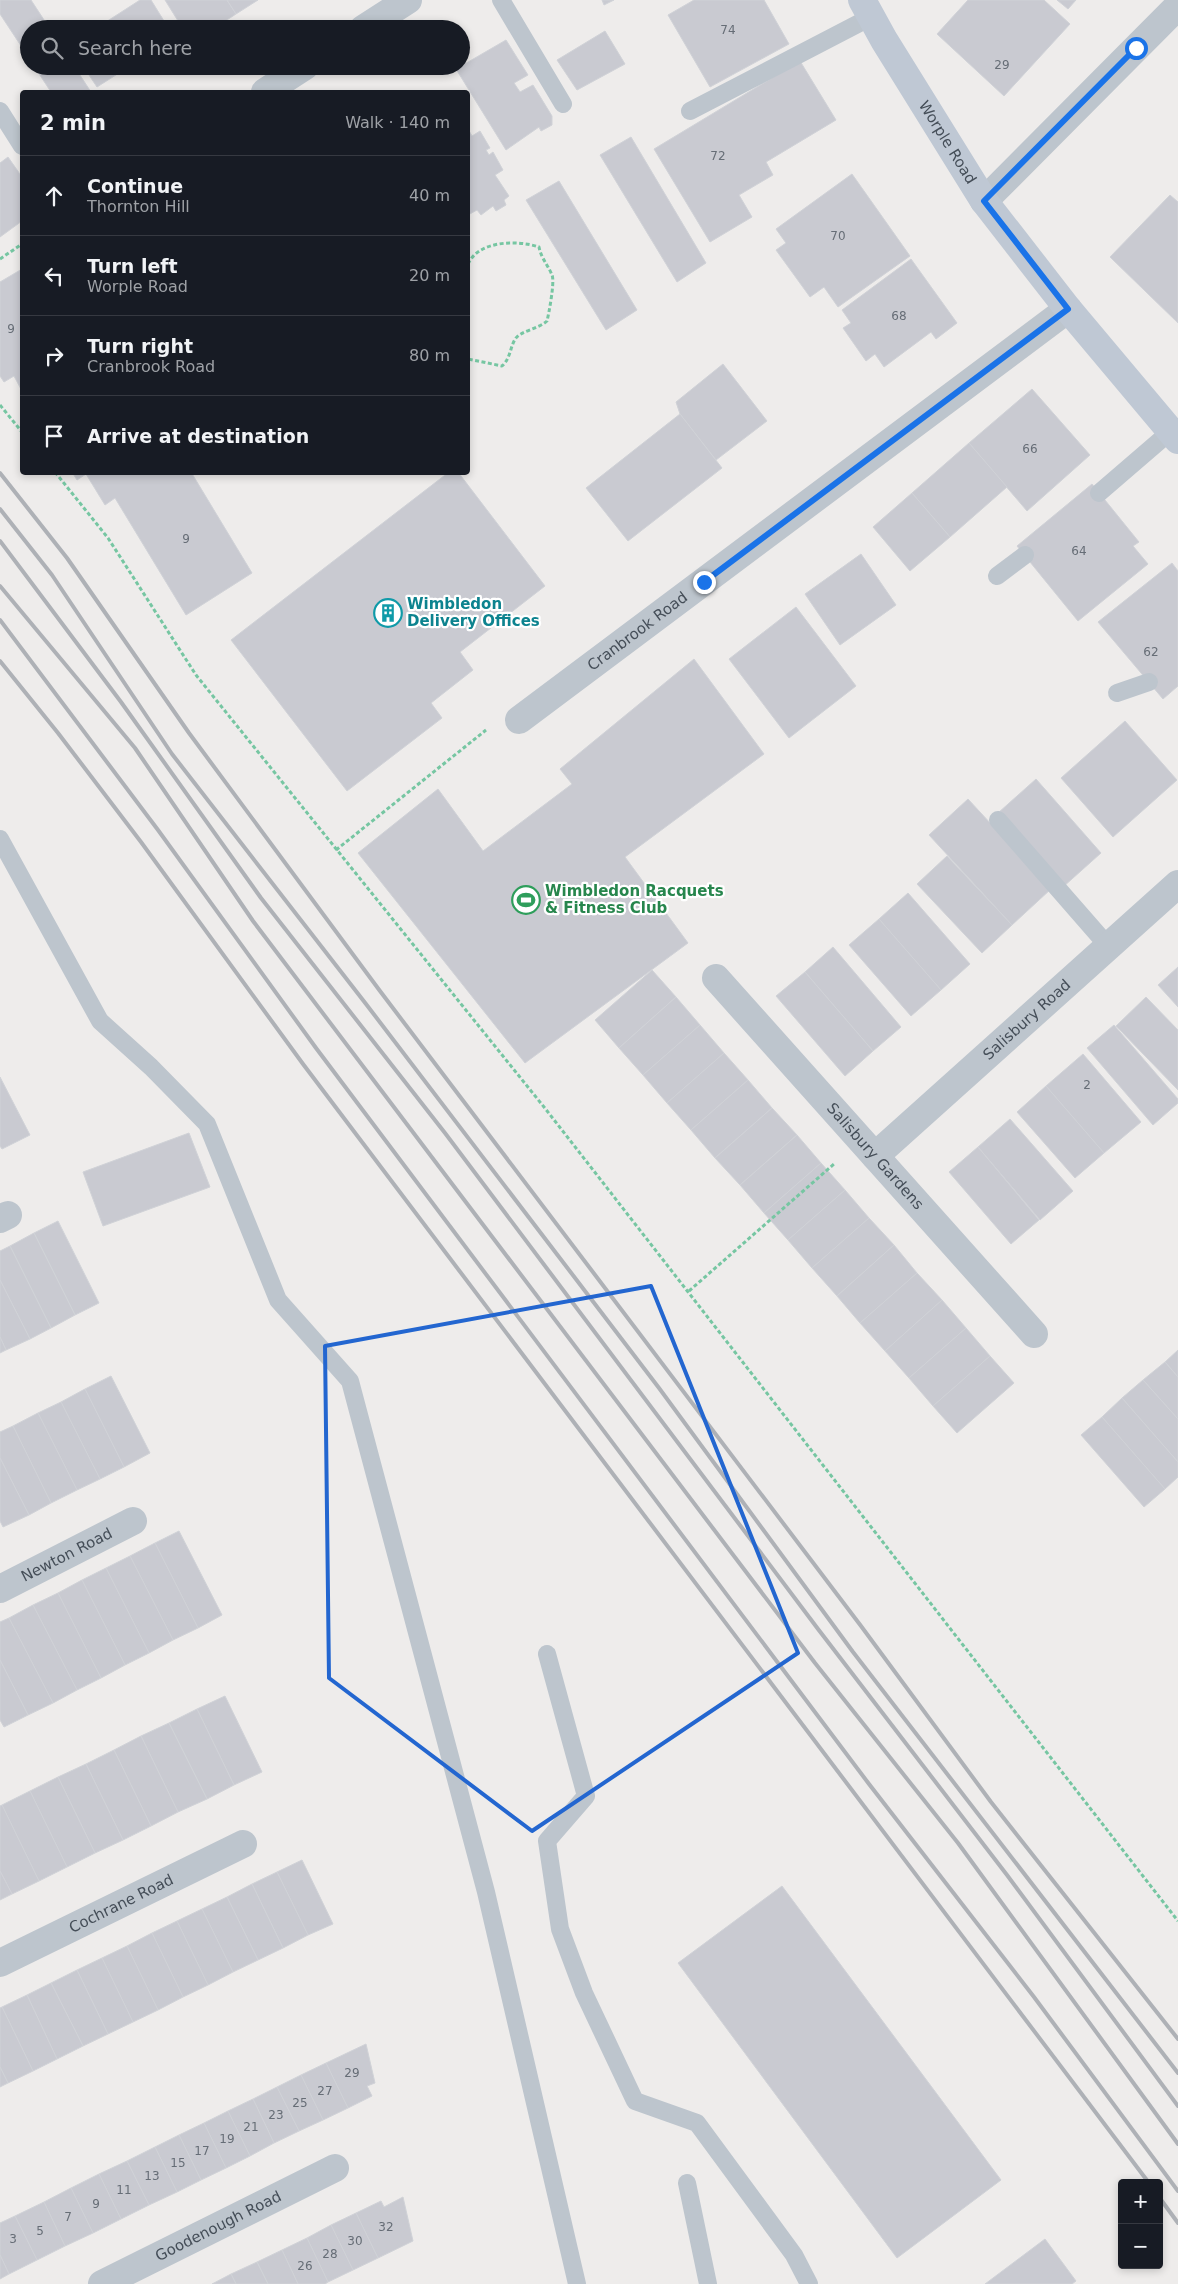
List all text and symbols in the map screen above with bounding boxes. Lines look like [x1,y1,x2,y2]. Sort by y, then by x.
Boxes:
search box [20,20,470,75]
house number: 74 [720,23,736,37]
icon: search [38,34,66,62]
text: Search here [78,37,192,59]
route start [1125,37,1148,60]
house number: 29 [994,58,1010,72]
street label: Worple Road [915,97,980,187]
text: 2 min [40,111,106,135]
text: Walk · 140 m [345,113,450,132]
house number: 72 [710,149,726,163]
text: Continue [87,175,183,197]
icon: ahead [40,182,68,210]
text: 40 m [409,186,450,205]
text: Thornton Hill [87,197,190,216]
house number: 70 [830,229,846,243]
text: Turn left [87,255,178,277]
icon: left [40,262,68,290]
text: 20 m [409,266,450,285]
text: Worple Road [87,277,188,296]
house number: 68 [891,309,907,323]
house number: 9 [7,322,15,336]
text: Turn right [87,335,193,357]
icon: right [40,342,68,370]
text: 80 m [409,346,450,365]
text: Cranbrook Road [87,357,215,376]
icon: arrive [40,422,68,450]
text: Arrive at destination [87,425,309,447]
house number: 66 [1022,442,1038,456]
house number: 9 [182,532,190,546]
house number: 64 [1071,544,1087,558]
route end [693,571,716,594]
street label: Cranbrook Road [584,588,691,675]
place label: Wimbledon Delivery Offices [407,595,540,630]
building icon: Wimbledon Delivery Offices [373,598,403,628]
house number: 62 [1143,645,1159,659]
place label: Wimbledon Racquets & Fitness Club [545,882,724,917]
sports icon: Wimbledon Racquets & Fitness Club [511,885,541,915]
street label: Salisbury Road [979,976,1074,1064]
house number: 2 [1083,1078,1091,1092]
street label: Salisbury Gardens [823,1099,928,1213]
street label: Newton Road [18,1524,115,1586]
street label: Cochrane Road [66,1870,176,1937]
house number: 29 [344,2066,360,2080]
house number: 27 [317,2084,333,2098]
house number: 25 [292,2096,308,2110]
house number: 23 [268,2108,284,2122]
house number: 21 [243,2120,259,2134]
house number: 19 [219,2132,235,2146]
house number: 17 [194,2144,210,2158]
house number: 15 [170,2156,186,2170]
house number: 13 [144,2169,160,2183]
map controls [1118,2179,1163,2269]
button: + [1118,2179,1163,2224]
house number: 11 [116,2183,132,2197]
street label: Goodenough Road [152,2187,284,2265]
house number: 9 [92,2197,100,2211]
house number: 7 [64,2210,72,2224]
house number: 32 [378,2220,394,2234]
house number: 5 [36,2224,44,2238]
button: − [1118,2224,1163,2269]
house number: 3 [9,2232,17,2246]
house number: 30 [347,2234,363,2248]
house number: 28 [322,2247,338,2261]
house number: 26 [297,2259,313,2273]

